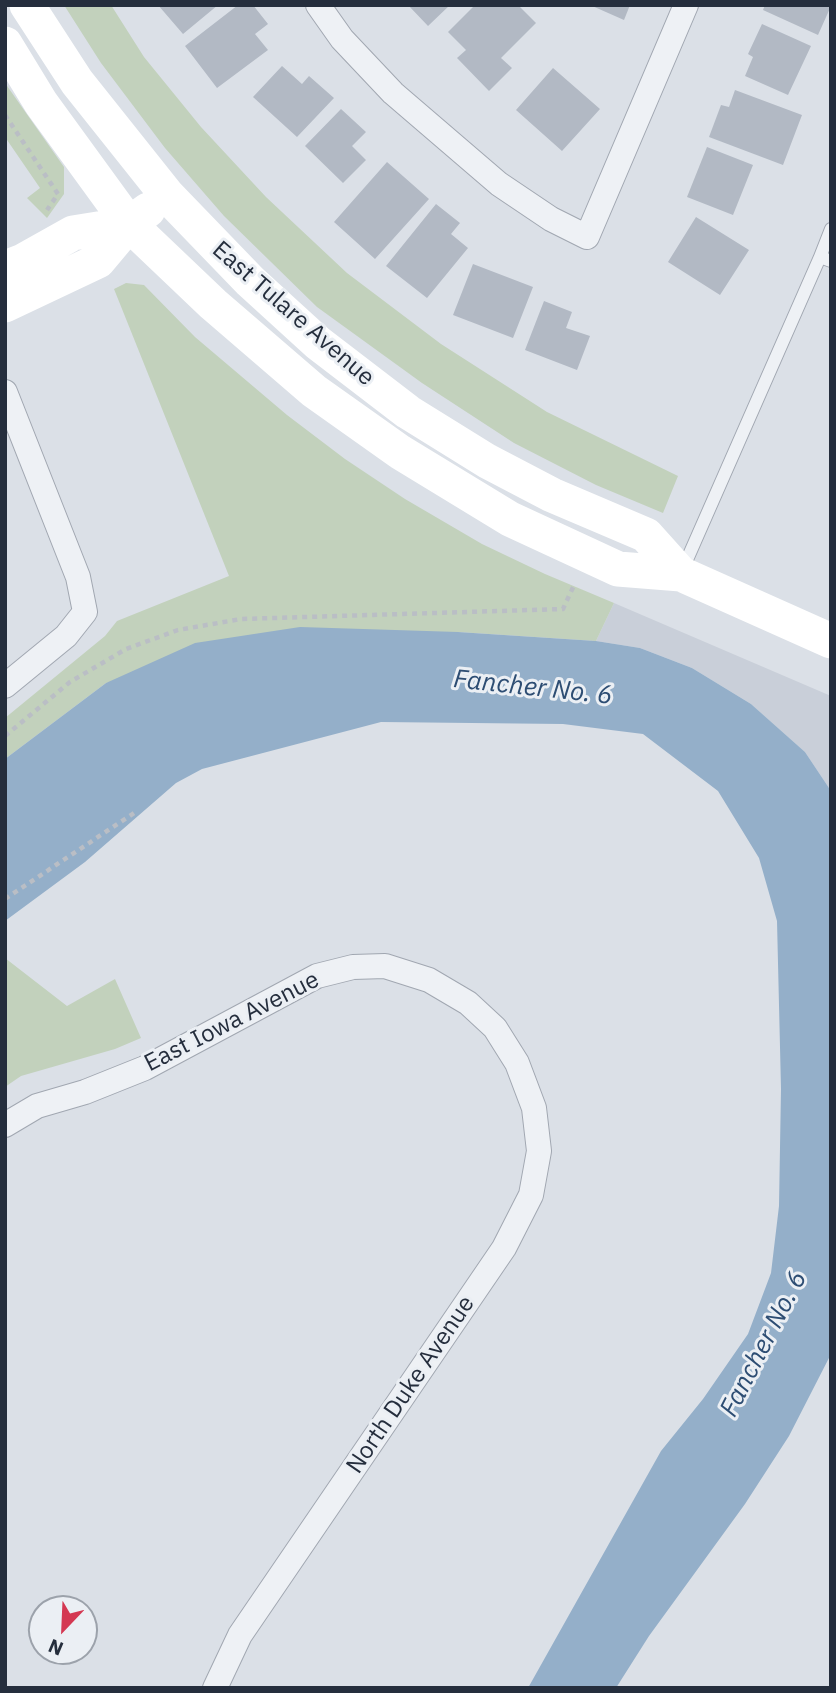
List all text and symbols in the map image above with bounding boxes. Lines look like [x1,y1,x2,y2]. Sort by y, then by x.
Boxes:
street label: East Tulare Avenue [206,236,380,392]
water label: Fancher No. 6 [452,664,614,712]
street label: East Iowa Avenue [140,966,324,1078]
water label: Fancher No. 6 [714,1266,814,1422]
street label: North Duke Avenue [341,1291,481,1479]
north arrow [28,1595,98,1665]
text: N [45,1634,67,1661]

